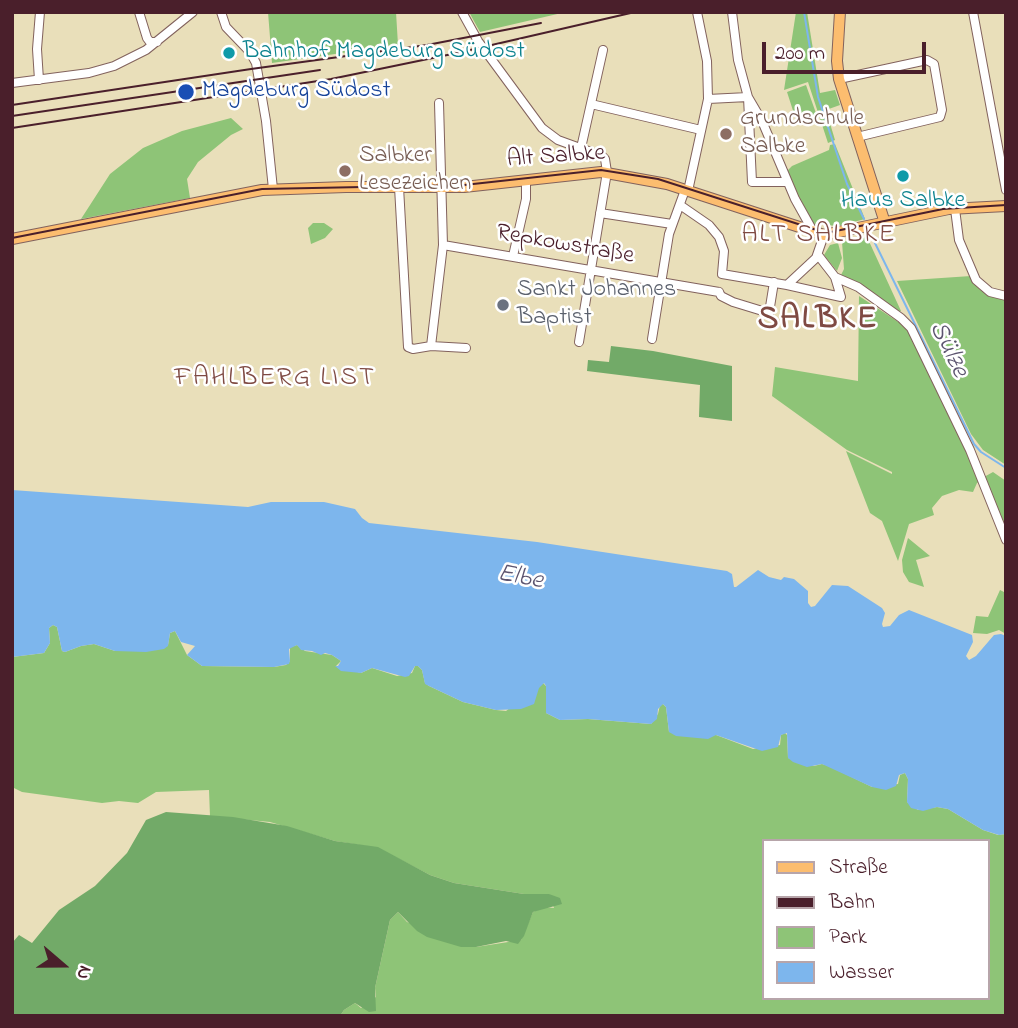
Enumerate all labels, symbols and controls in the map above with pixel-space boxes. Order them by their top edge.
scale bar [766,28,930,72]
place label: Bahnhof Magdeburg Südost [243,39,525,67]
text: 200 m [775,39,825,69]
marker: Bahnhof Magdeburg Südost [221,45,237,61]
place label: Magdeburg Südost [202,78,390,106]
marker: Magdeburg Südost [176,82,196,102]
place label: Grundschule Salbke [740,106,864,162]
marker: Grundschule Salbke [718,126,734,142]
street label: Alt Salbke [506,140,606,176]
place label: Salbker Lesezeichen [359,143,471,199]
marker: Salbker Lesezeichen [337,163,353,179]
marker: Haus Salbke [895,168,911,184]
place label: Haus Salbke [841,188,965,216]
street label: Repkowstraße [494,220,636,272]
district label: ALT SALBKE [743,221,895,253]
place label: Sankt Johannes Baptist [517,277,676,333]
marker: Sankt Johannes Baptist [495,297,511,313]
district label: SALBKE [758,303,878,341]
water label: Sülze [920,317,974,383]
district label: FAHLBERG LIST [176,364,374,396]
water label: Elbe [495,559,545,599]
legend [762,839,990,1000]
text: Straße [829,853,888,883]
text: Bahn [829,888,875,918]
text: Park [829,923,867,953]
north arrow [28,930,98,1000]
text: Wasser [829,958,894,988]
text: N [68,962,98,983]

